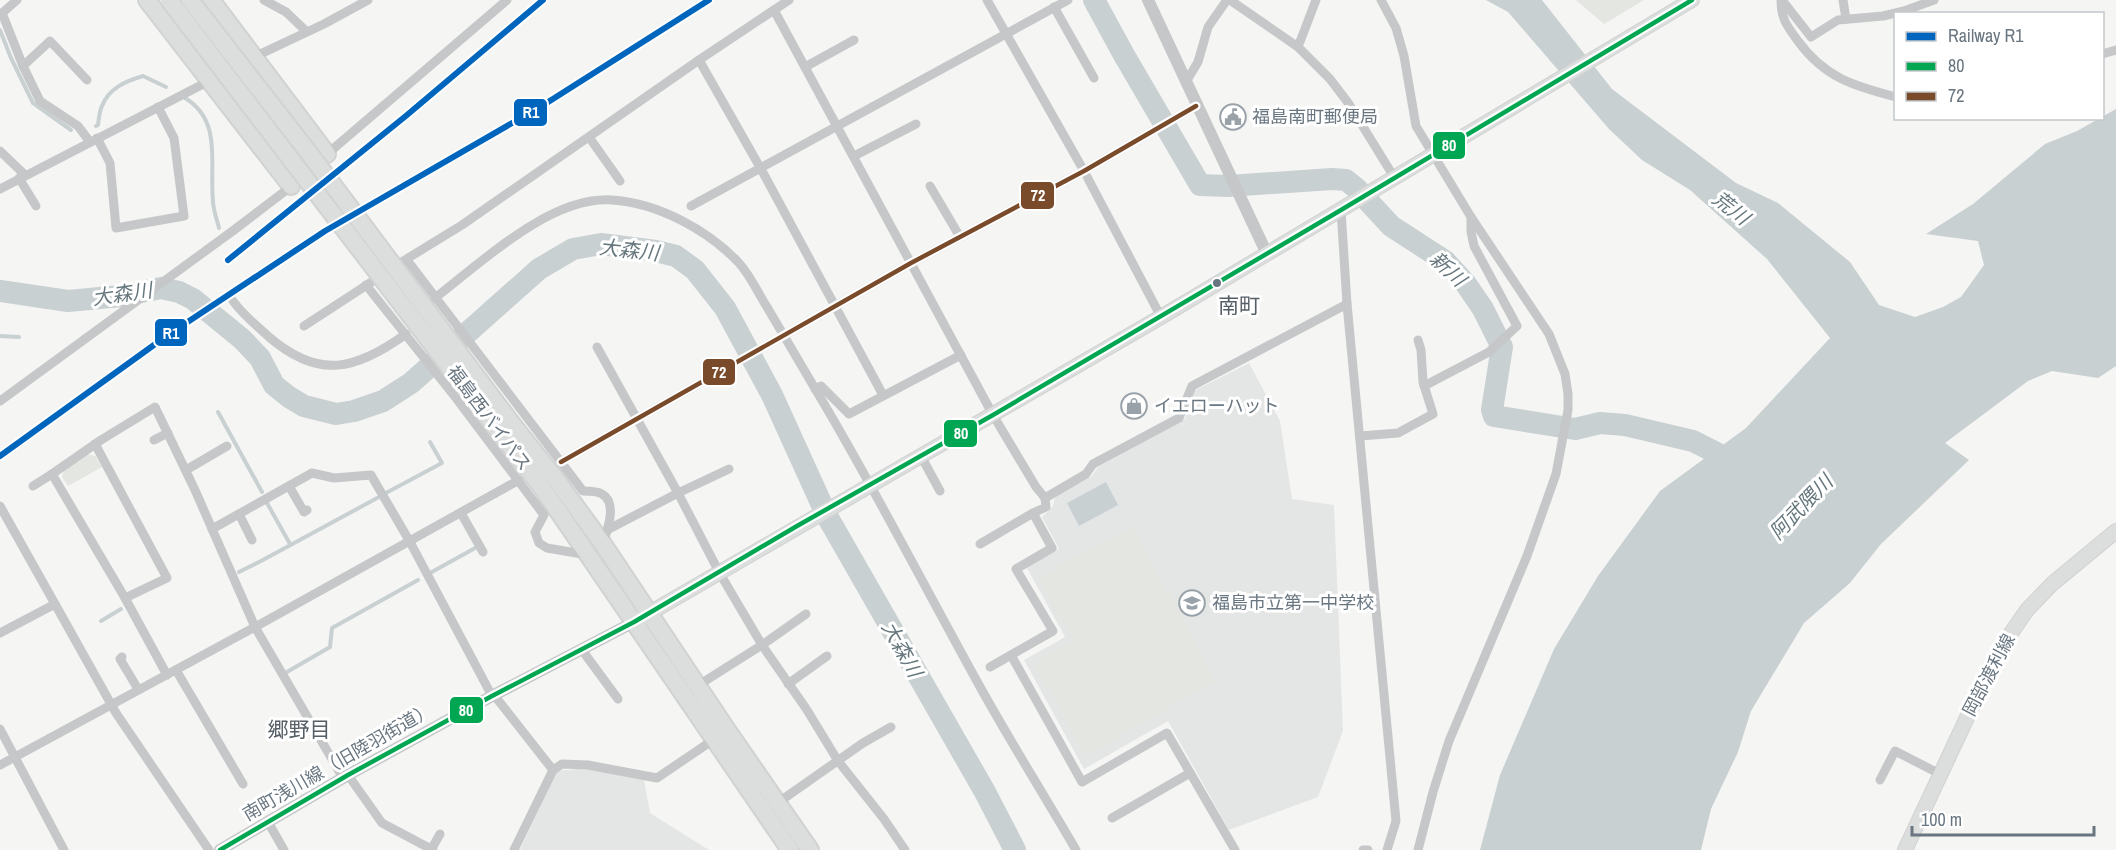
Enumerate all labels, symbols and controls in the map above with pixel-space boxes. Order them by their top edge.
legend [1894,12,2104,120]
text: Railway R1 [1948,23,2024,48]
text: 80 [1948,53,1964,78]
text: 72 [1948,83,1964,108]
line badge: R1 [513,98,548,127]
text: R1 [523,101,540,123]
public building icon: 福島南町郵便局 [1218,102,1248,132]
place label: 福島南町郵便局 [1252,104,1378,129]
line badge: 80 [1432,131,1466,160]
text: 80 [1442,134,1456,156]
line badge: 72 [1020,181,1055,210]
text: 72 [1031,184,1045,206]
water label: 荒川 [1707,185,1757,232]
water label: 大森川 [598,233,662,266]
water label: 新川 [1425,245,1474,294]
water label: 大森川 [90,276,155,311]
unlabelled marker [1211,277,1223,289]
district label: 南町 [1218,291,1260,320]
line badge: R1 [154,318,188,347]
text: R1 [163,322,180,344]
line badge: 72 [702,358,736,386]
street label: 福島西バイパス [442,360,537,475]
text: 72 [712,361,726,383]
shop icon: イエローハット [1119,391,1149,421]
place label: イエローハット [1154,393,1279,418]
line badge: 80 [943,419,978,448]
text: 80 [954,422,968,444]
water label: 阿武隈川 [1763,467,1840,545]
school or university icon: 福島市立第一中学校 [1177,588,1207,618]
place label: 福島市立第一中学校 [1212,590,1374,615]
water label: 大森川 [876,616,930,683]
street label: 岡部渡利線 [1956,629,2021,720]
line badge: 80 [449,696,484,724]
street label: 南町浅川線（旧陸羽街道） [238,697,438,826]
text: 80 [459,699,473,721]
district label: 郷野目 [268,715,331,744]
scale bar [1912,799,2094,837]
text: 100 m [1921,807,1962,832]

